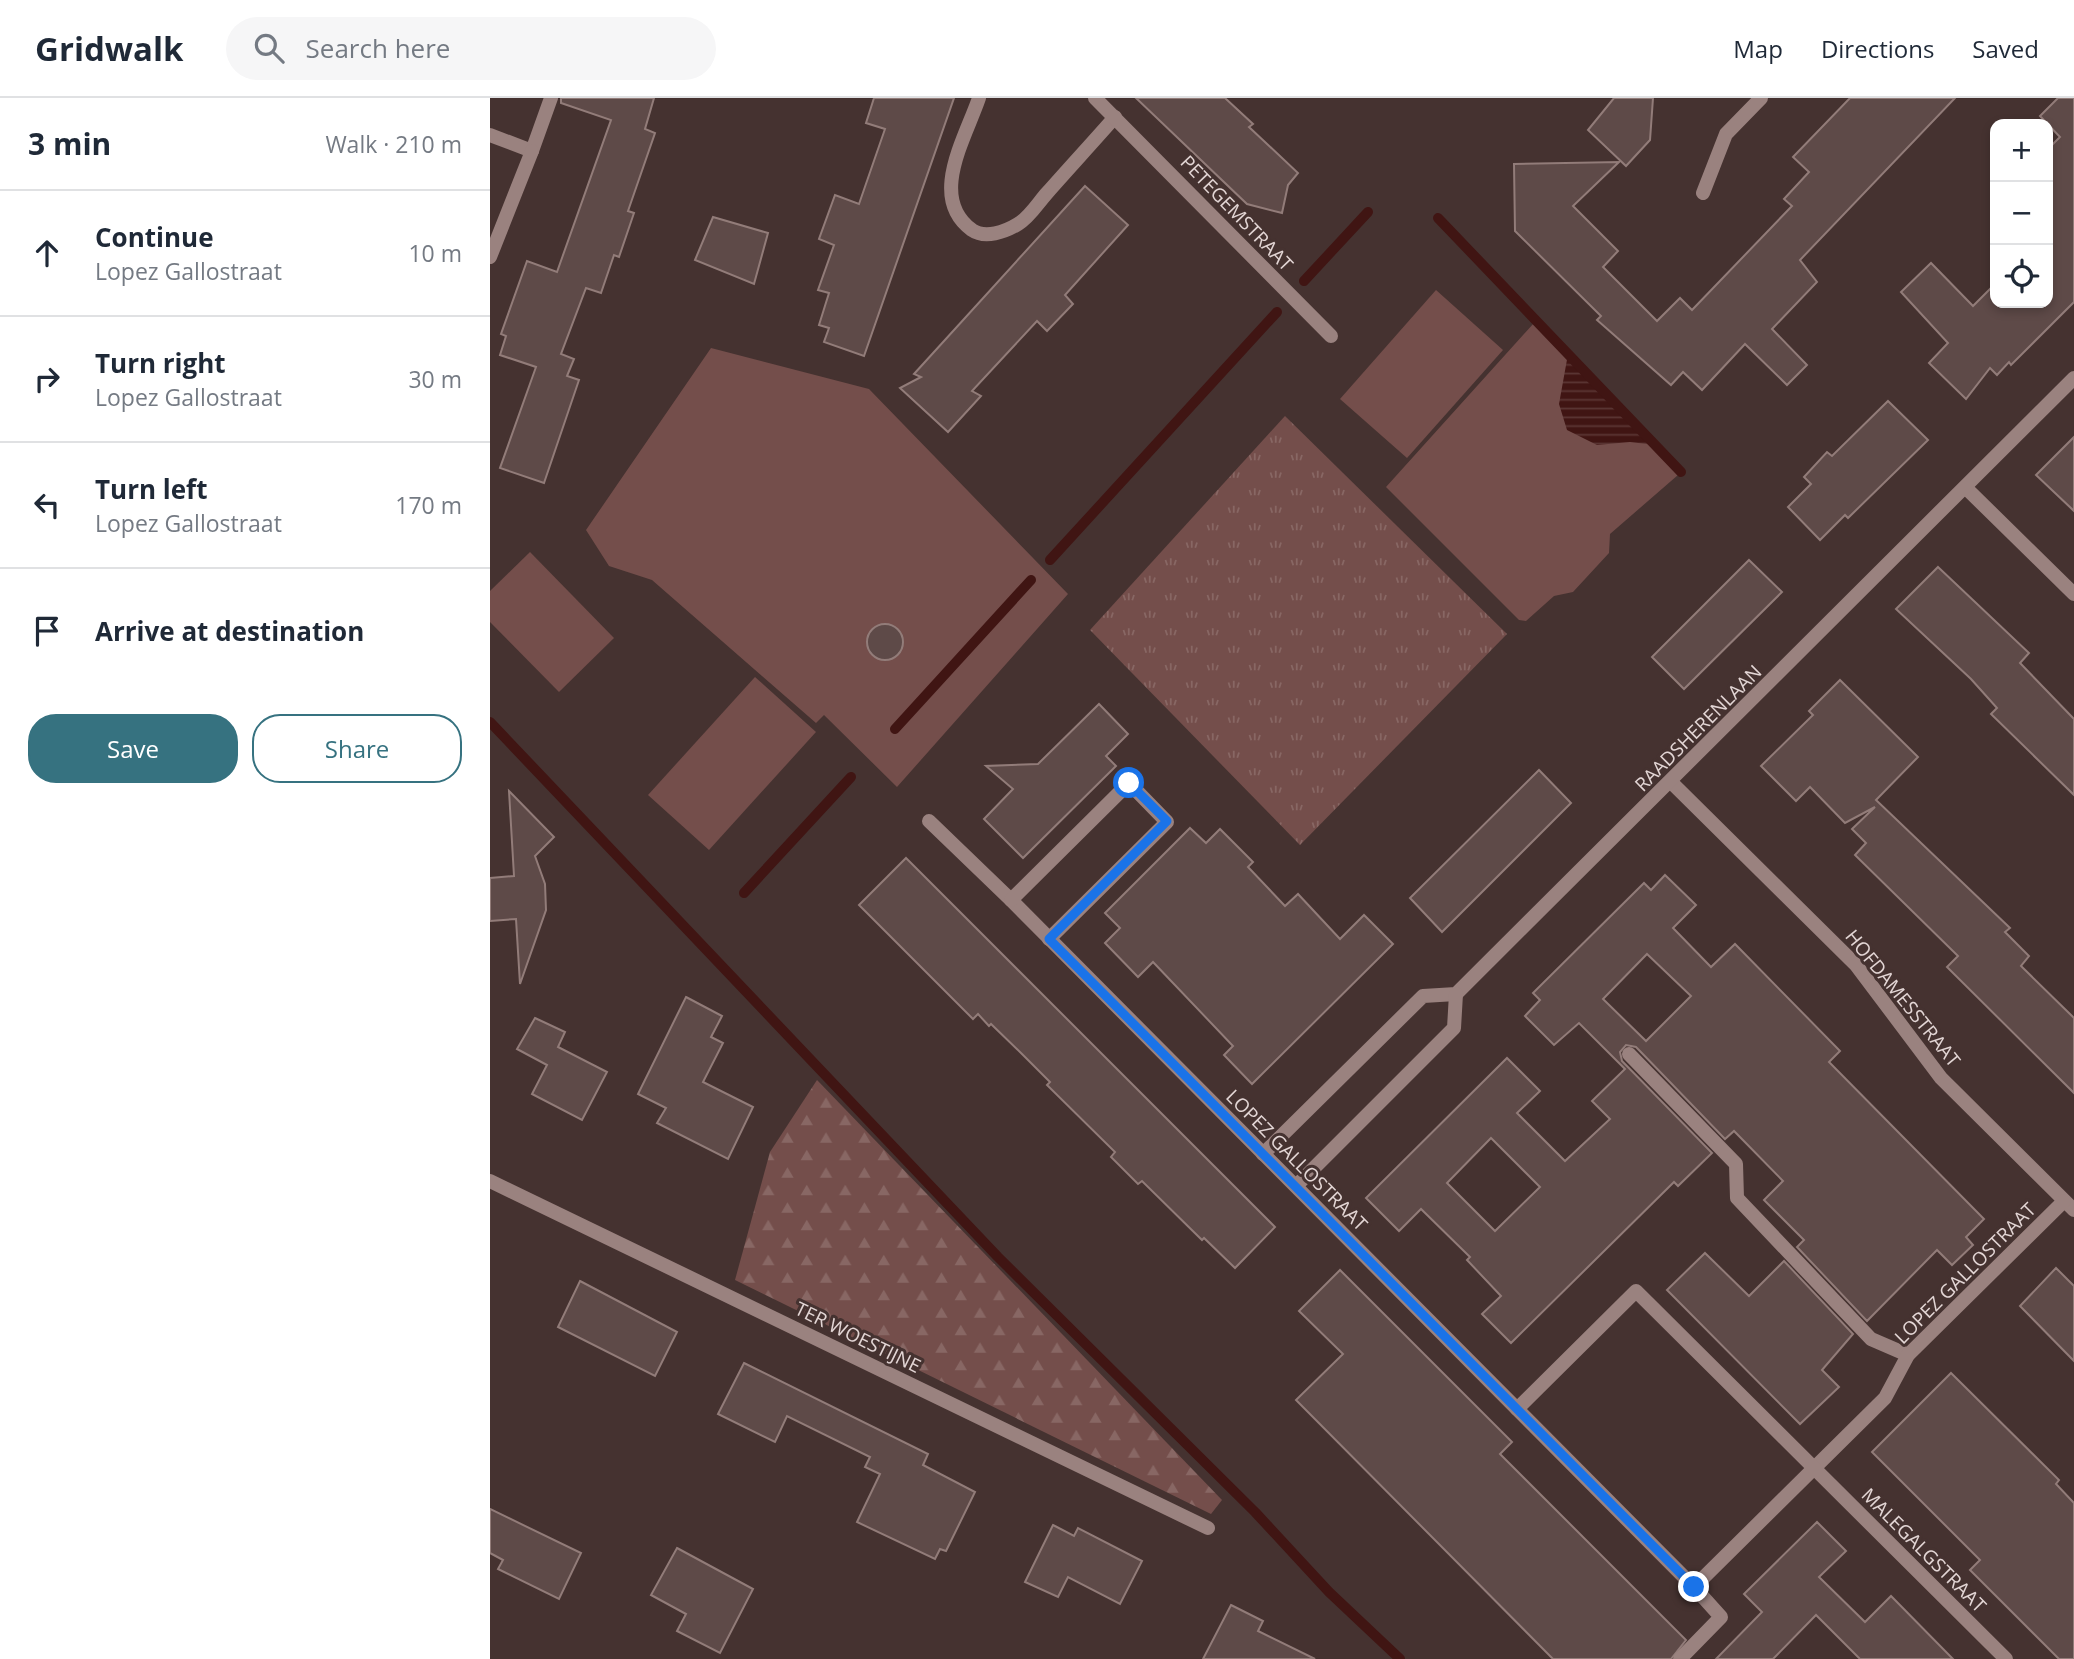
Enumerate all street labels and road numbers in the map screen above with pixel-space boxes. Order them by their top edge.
street label: PETEGEMSTRAAT [1175,149,1299,277]
street label: RAADSHERENLAAN [1629,659,1767,797]
street label: HOFDAMESSTRAAT [1840,924,1967,1072]
street label: LOPEZ GALLOSTRAAT [1221,1084,1374,1237]
street label: LOPEZ GALLOSTRAAT [1889,1196,2042,1349]
street label: TER WOESTIJNE [791,1295,925,1379]
street label: MALEGALGSTRAAT [1856,1482,1992,1618]

